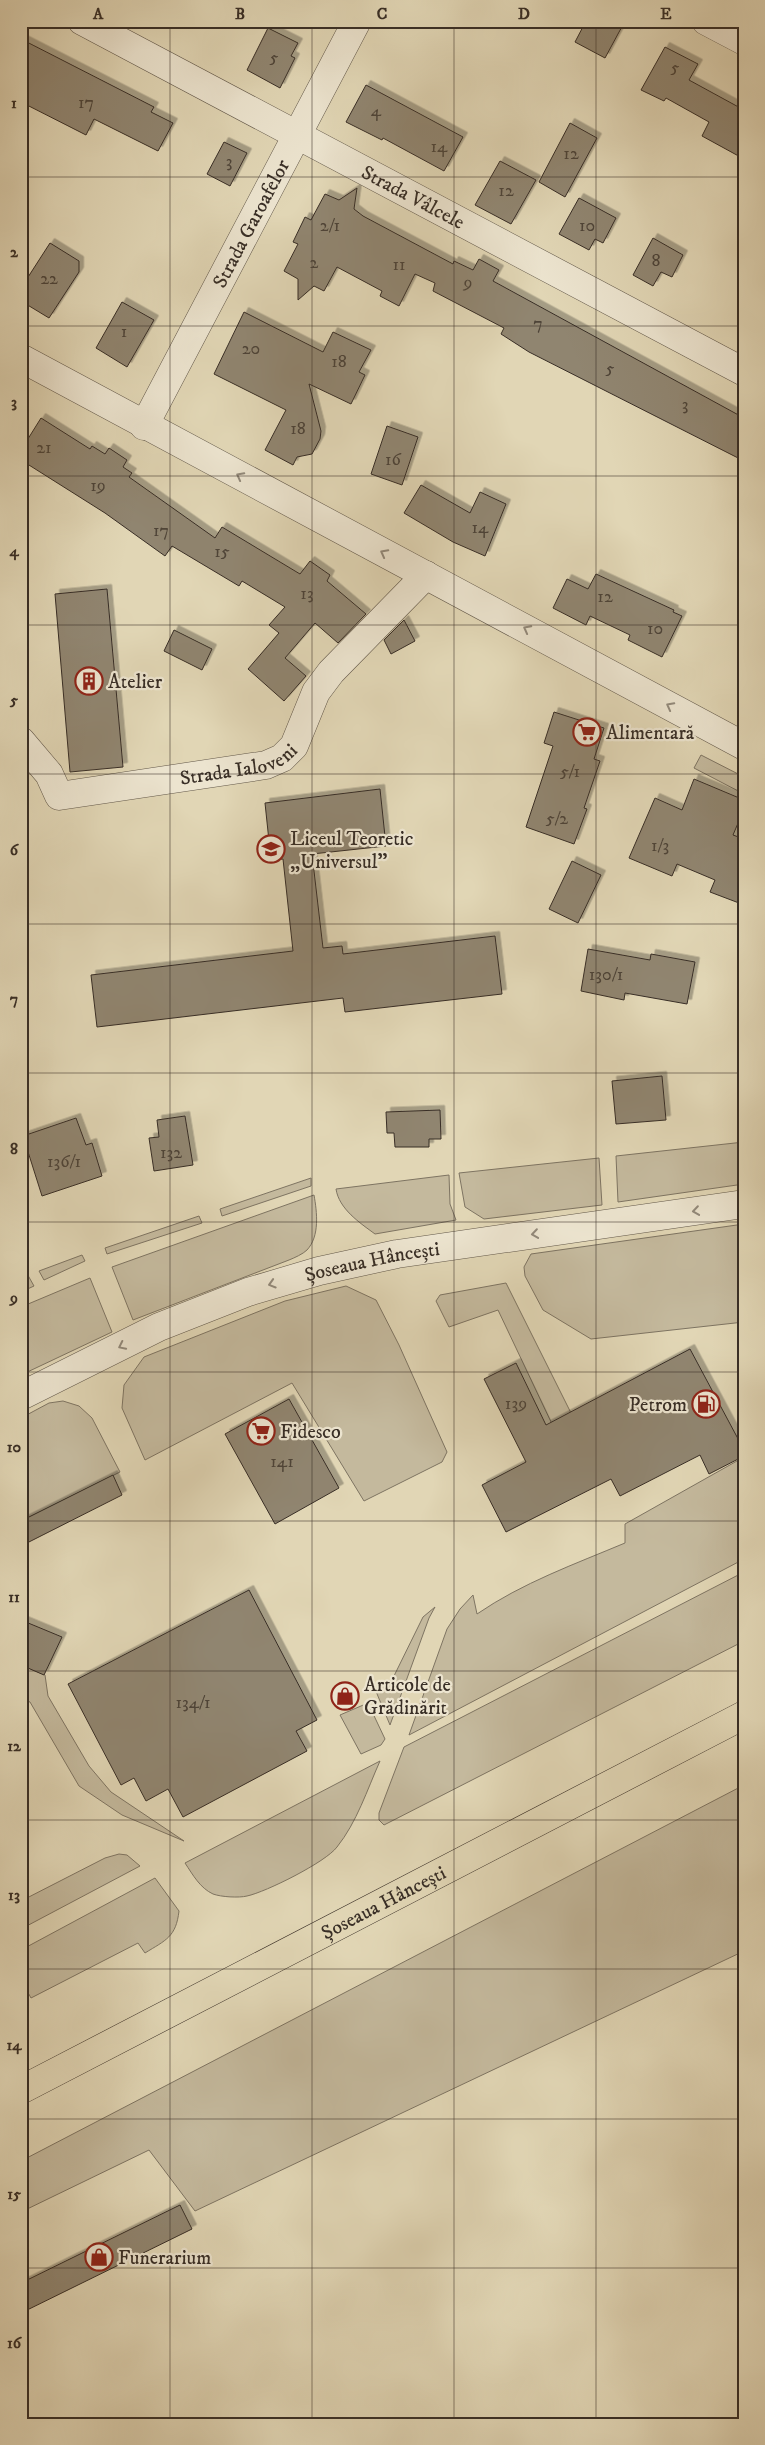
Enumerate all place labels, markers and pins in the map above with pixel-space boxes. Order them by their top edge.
building icon: Atelier [74,666,104,696]
place label: Atelier [108,670,163,695]
supermarket icon: Alimentară [572,717,602,747]
place label: Alimentară [606,721,695,746]
place label: Liceul Teoretic „Universul” [290,827,414,875]
school or university icon: Liceul Teoretic „Universul” [256,834,286,864]
fuel station icon: Petrom [691,1389,721,1419]
place label: Petrom [629,1393,687,1418]
supermarket icon: Fidesco [246,1416,276,1446]
place label: Fidesco [280,1420,341,1445]
place label: Articole de Grădinărit [364,1673,451,1721]
shop icon: Articole de Grădinărit [330,1681,360,1711]
shop icon: Funerarium [84,2242,114,2272]
place label: Funerarium [118,2246,211,2271]

